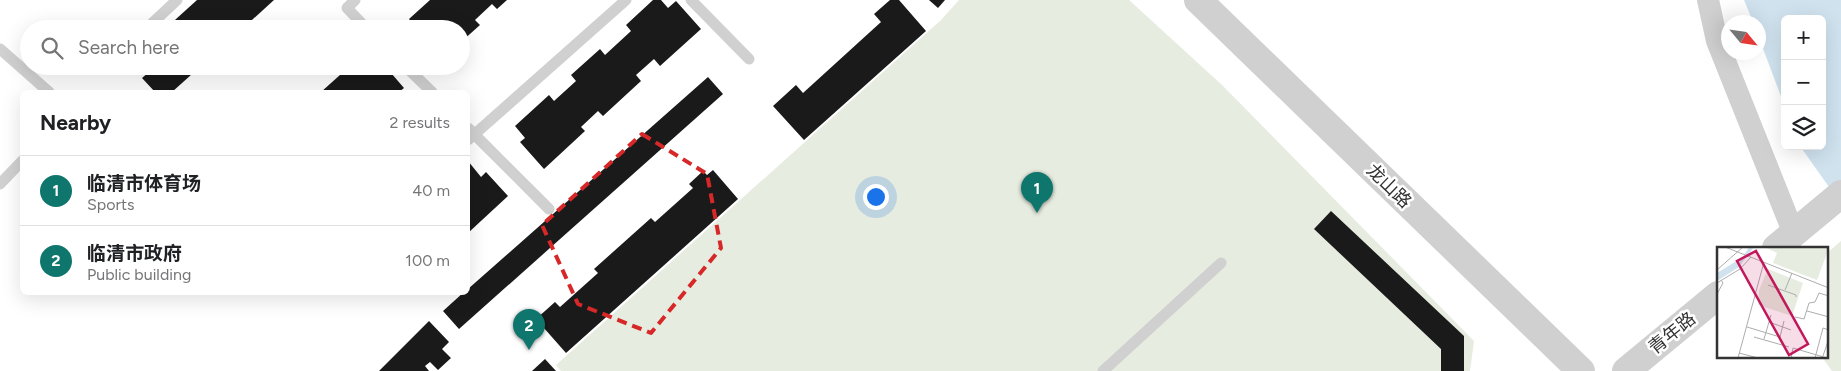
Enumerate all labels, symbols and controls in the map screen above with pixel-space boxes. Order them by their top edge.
north arrow [1721,15,1766,60]
map controls [1781,15,1826,150]
button: + [1781,15,1826,60]
search box [20,20,470,75]
icon: search [38,34,66,62]
text: Search here [78,36,180,59]
button: − [1781,60,1826,105]
button: layers [1781,105,1826,150]
text: Nearby [40,110,111,135]
text: 2 results [390,113,450,132]
street label: 龙山路 [1362,159,1416,213]
text: 临清市体育场 [87,172,201,195]
pin: 1 [1021,172,1053,213]
text: 1 [53,181,59,200]
text: 40 m [412,181,450,200]
your location [863,184,889,210]
text: Sports [87,195,134,214]
text: 临清市政府 [87,242,182,265]
inset map [1717,247,1828,358]
text: 2 [51,251,61,270]
text: 100 m [405,251,450,270]
text: Public building [87,265,191,284]
street label: 青年路 [1644,307,1700,359]
pin: 2 [513,309,545,350]

